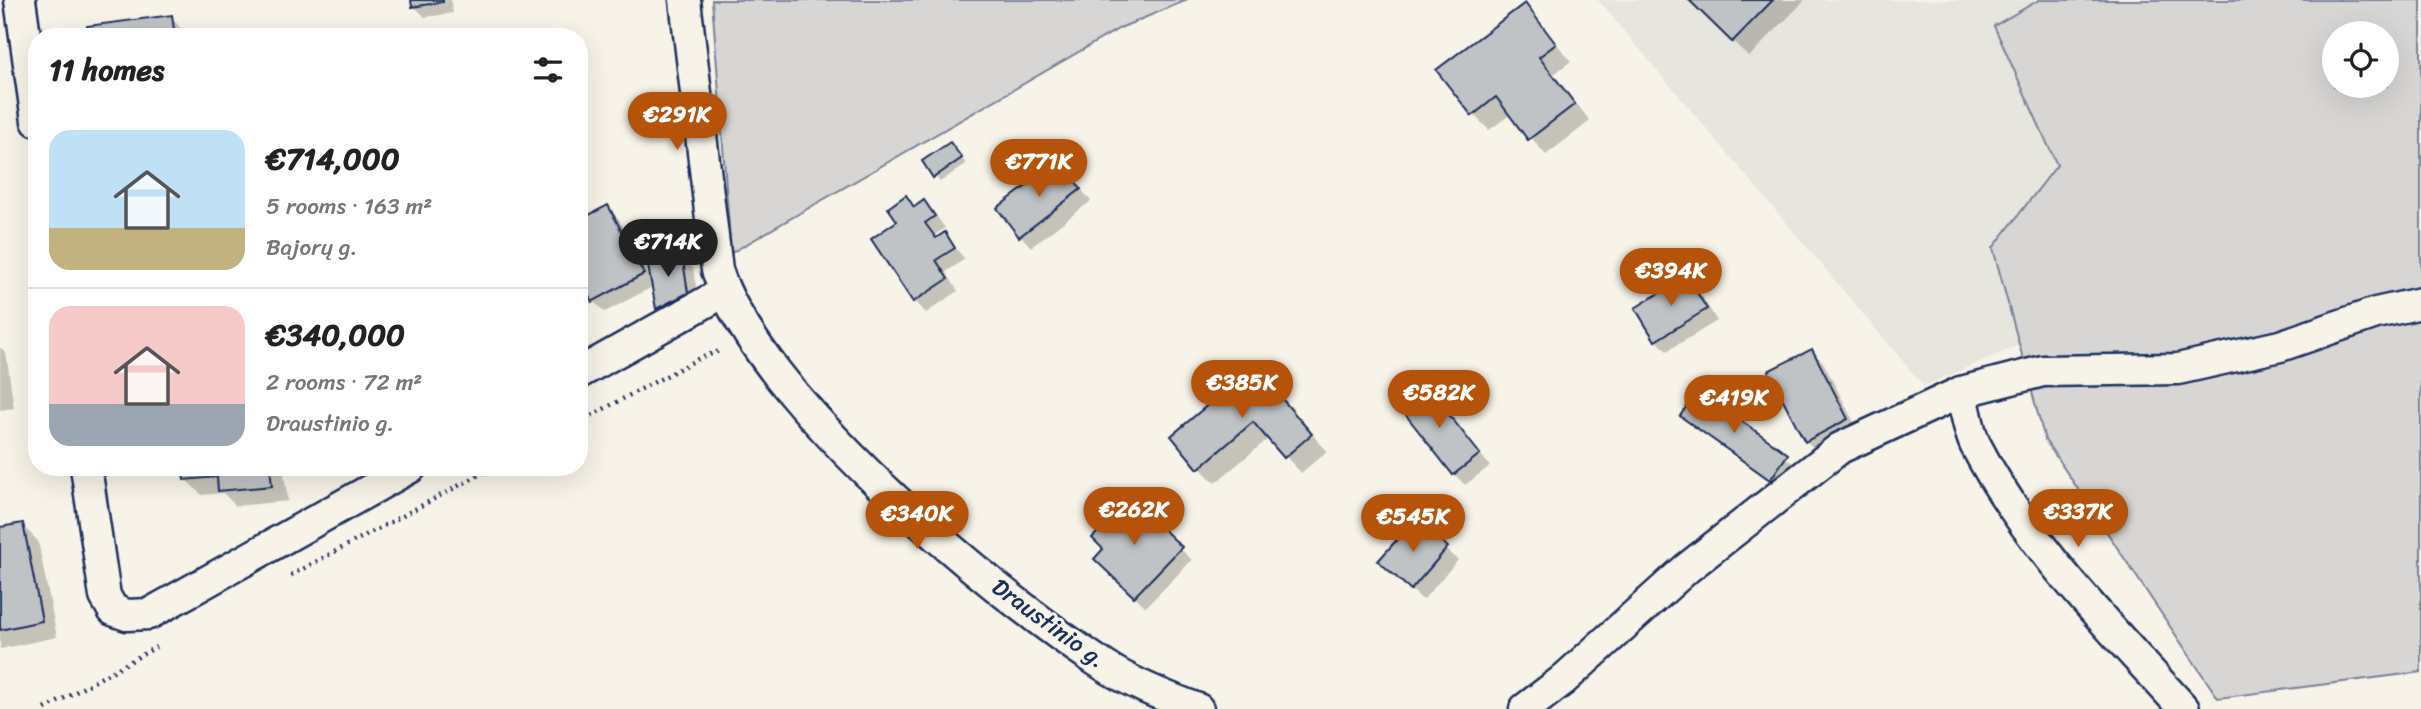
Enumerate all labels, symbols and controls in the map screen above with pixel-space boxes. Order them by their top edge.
map controls [2322,21,2399,98]
button: locate [2322,21,2399,98]
text: 11 homes [49,43,164,97]
icon: filters [529,51,567,89]
pin: €291K [628,92,726,152]
text: €291K [644,94,710,135]
text: €714,000 [266,132,400,186]
pin: €771K [990,140,1088,199]
text: €771K [1006,141,1072,182]
icon: home [105,158,189,242]
text: 5 rooms · 163 m² [266,186,432,227]
pin: €714K [619,219,717,279]
text: €714K [635,221,701,262]
text: Bajorų g. [266,227,358,268]
pin: €394K [1622,248,1720,308]
text: €394K [1636,250,1706,291]
text: €340,000 [266,308,405,362]
icon: home [105,334,189,418]
pin: €385K [1193,360,1291,420]
text: 2 rooms · 72 m² [266,362,422,403]
text: €385K [1207,362,1277,403]
pin: €582K [1390,370,1488,430]
text: €582K [1404,372,1474,413]
pin: €419K [1685,376,1783,435]
text: €419K [1700,377,1768,418]
text: Draustinio g. [266,403,394,444]
pin: €262K [1085,488,1183,547]
text: €262K [1100,489,1168,530]
pin: €337K [2029,490,2127,549]
pin: €340K [868,491,966,551]
text: €337K [2044,491,2112,532]
text: €340K [882,493,952,534]
pin: €545K [1364,494,1462,554]
text: €545K [1377,496,1449,537]
street label: Draustinio g. [983,567,1115,679]

